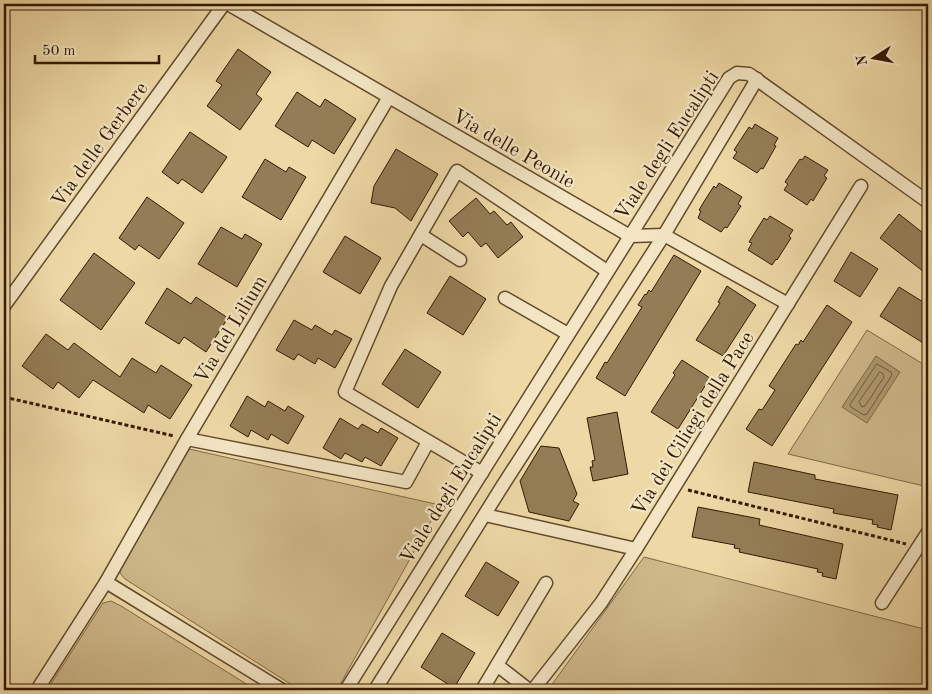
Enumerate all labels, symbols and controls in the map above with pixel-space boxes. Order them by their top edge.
scale bar [35,32,159,64]
north arrow [850,32,900,82]
text: 50 m [42,44,76,59]
text: N [854,53,870,67]
street label: Viale degli Eucalipti [612,68,723,224]
street label: Via delle Gerbere [49,79,153,211]
street label: Via delle Peonie [448,107,578,193]
street label: Via del Lilium [192,272,272,388]
street label: Via dei Ciliegi della Pace [629,328,759,520]
street label: Viale degli Eucalipti [397,410,506,568]

